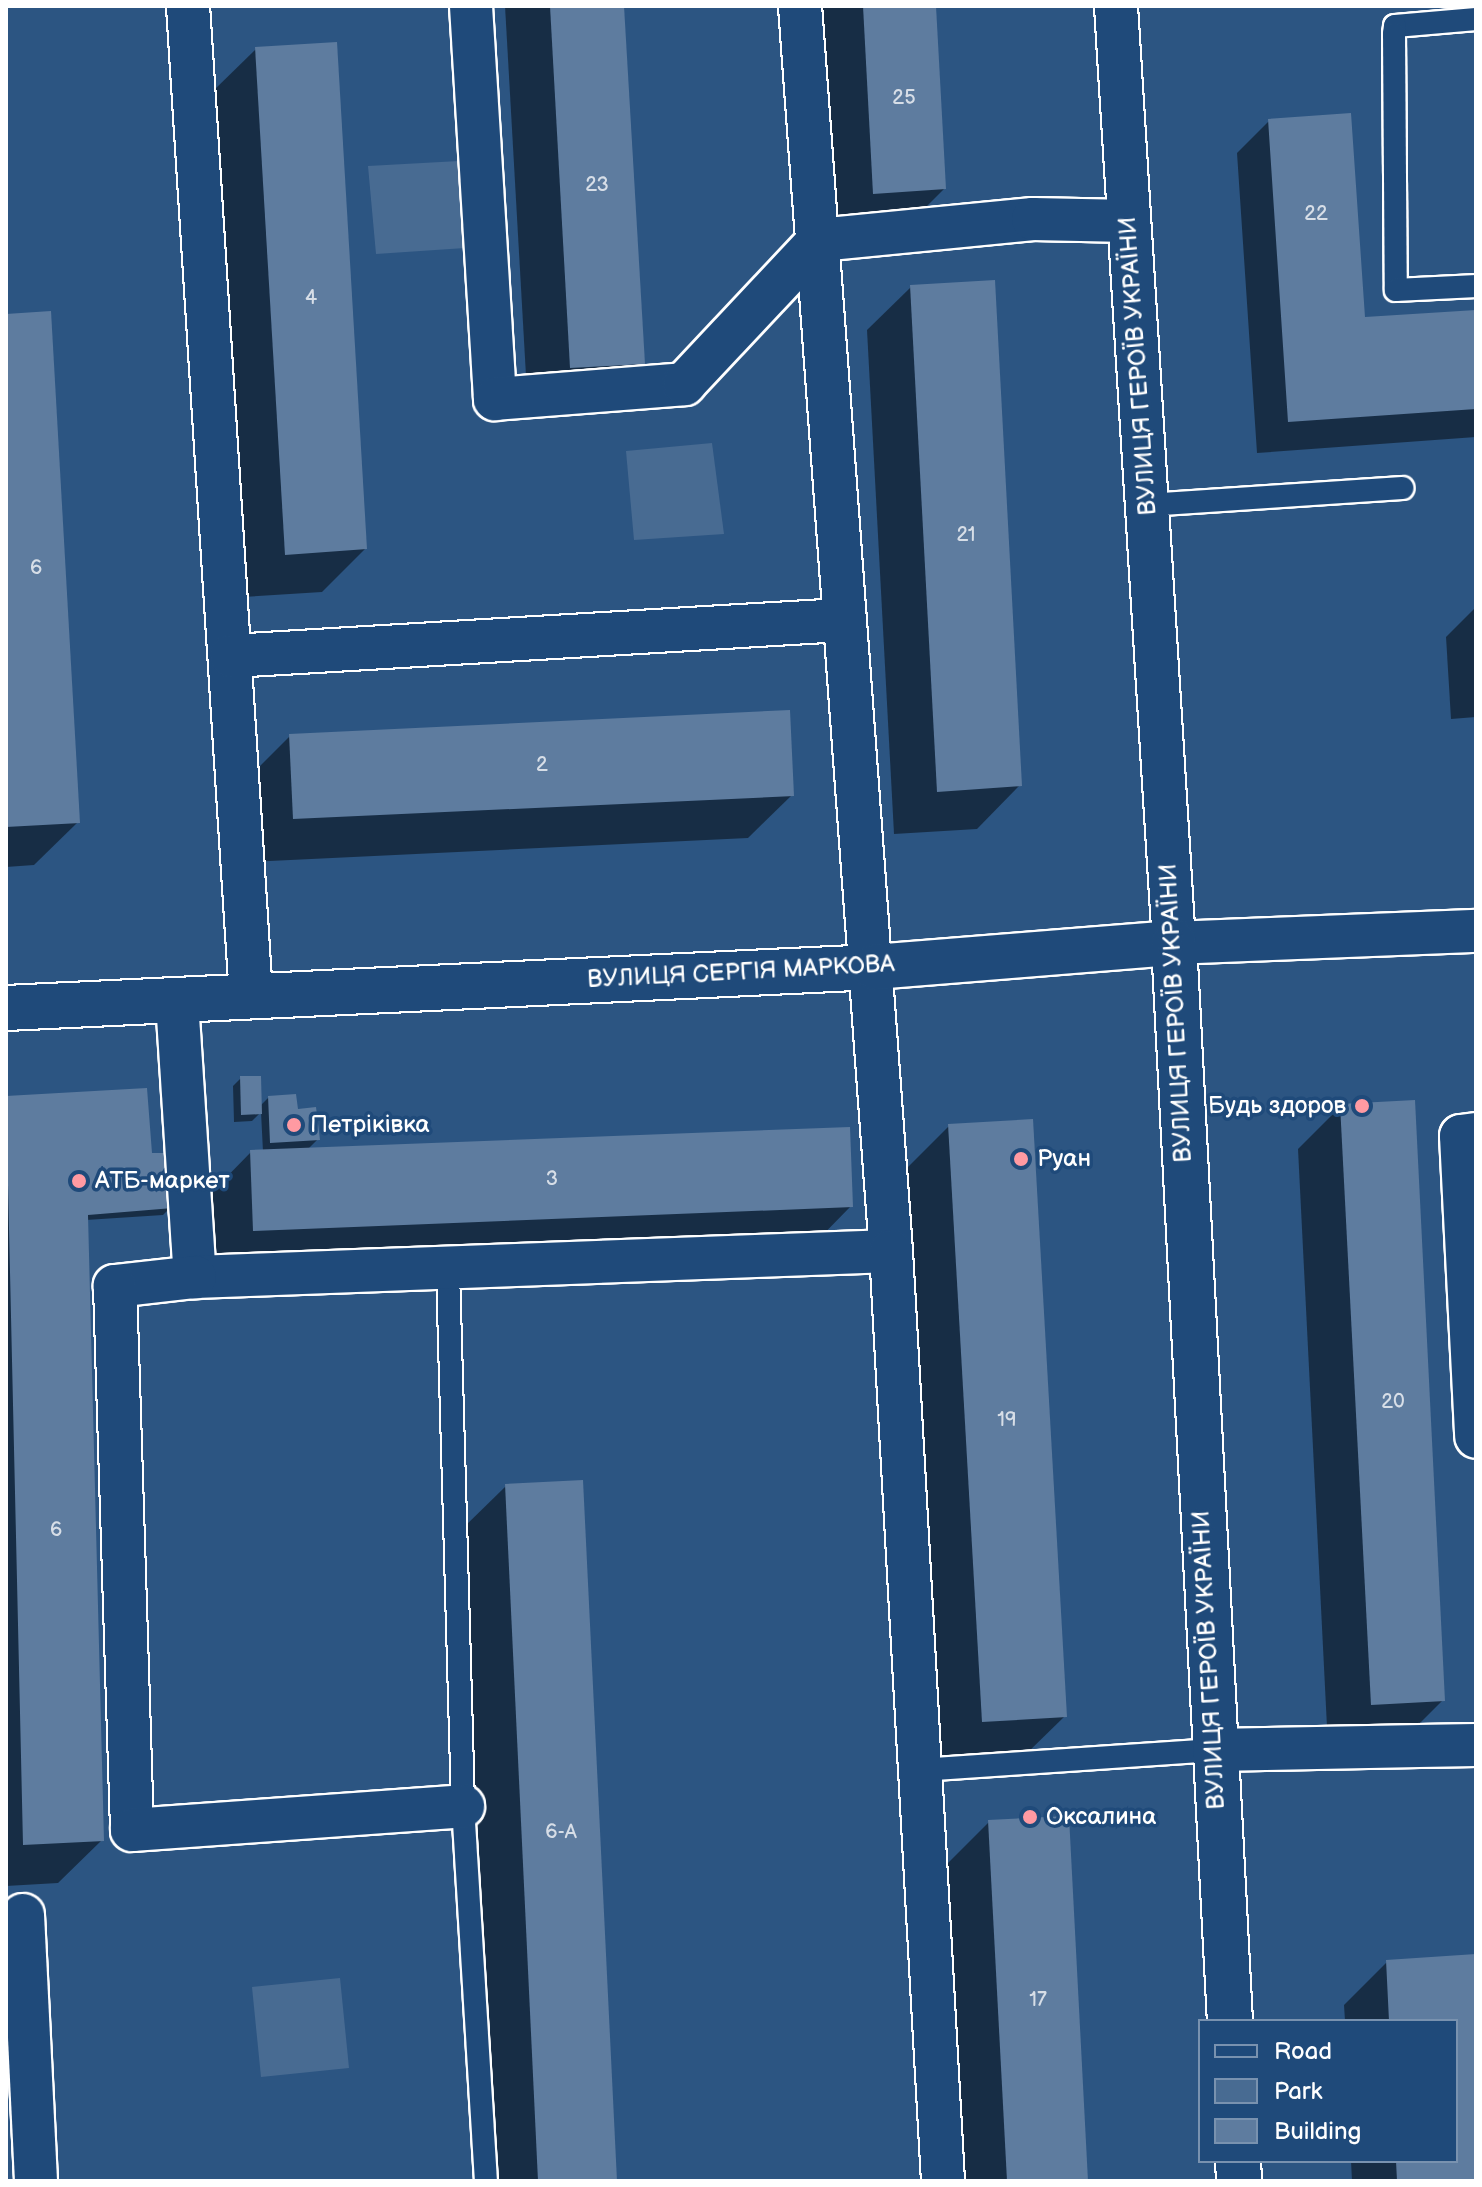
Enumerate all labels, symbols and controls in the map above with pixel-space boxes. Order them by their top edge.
house number: 25 [892,86,916,110]
house number: 23 [585,173,609,197]
house number: 22 [1304,202,1328,226]
street label: ВУЛИЦЯ ГЕРОЇВ УКРАЇНИ [1113,216,1163,516]
house number: 4 [305,286,317,310]
house number: 21 [956,523,976,547]
house number: 6 [30,556,42,580]
house number: 2 [536,753,548,777]
street label: ВУЛИЦЯ ГЕРОЇВ УКРАЇНИ [1154,863,1198,1163]
street label: ВУЛИЦЯ СЕРГІЯ МАРКОВА [587,950,895,994]
place label: Будь здоров [1208,1092,1346,1120]
marker: Будь здоров [1353,1097,1371,1115]
place label: Петріківка [310,1111,430,1139]
marker: Петріківка [285,1116,303,1134]
place label: Руан [1037,1145,1091,1173]
marker: Руан [1012,1150,1030,1168]
place label: АТБ-маркет [95,1167,230,1195]
house number: 3 [546,1167,558,1191]
marker: АТБ-маркет [70,1172,88,1190]
house number: 20 [1381,1390,1405,1414]
house number: 19 [997,1408,1017,1432]
street label: ВУЛИЦЯ ГЕРОЇВ УКРАЇНИ [1187,1510,1231,1810]
house number: 6 [50,1518,62,1542]
place label: Оксалина [1046,1803,1156,1831]
marker: Оксалина [1021,1808,1039,1826]
house number: 6-А [545,1820,577,1844]
house number: 17 [1029,1988,1047,2012]
legend [1198,2019,1458,2163]
text: Road [1274,2037,1332,2066]
text: Park [1274,2077,1322,2106]
text: Building [1274,2117,1361,2146]

